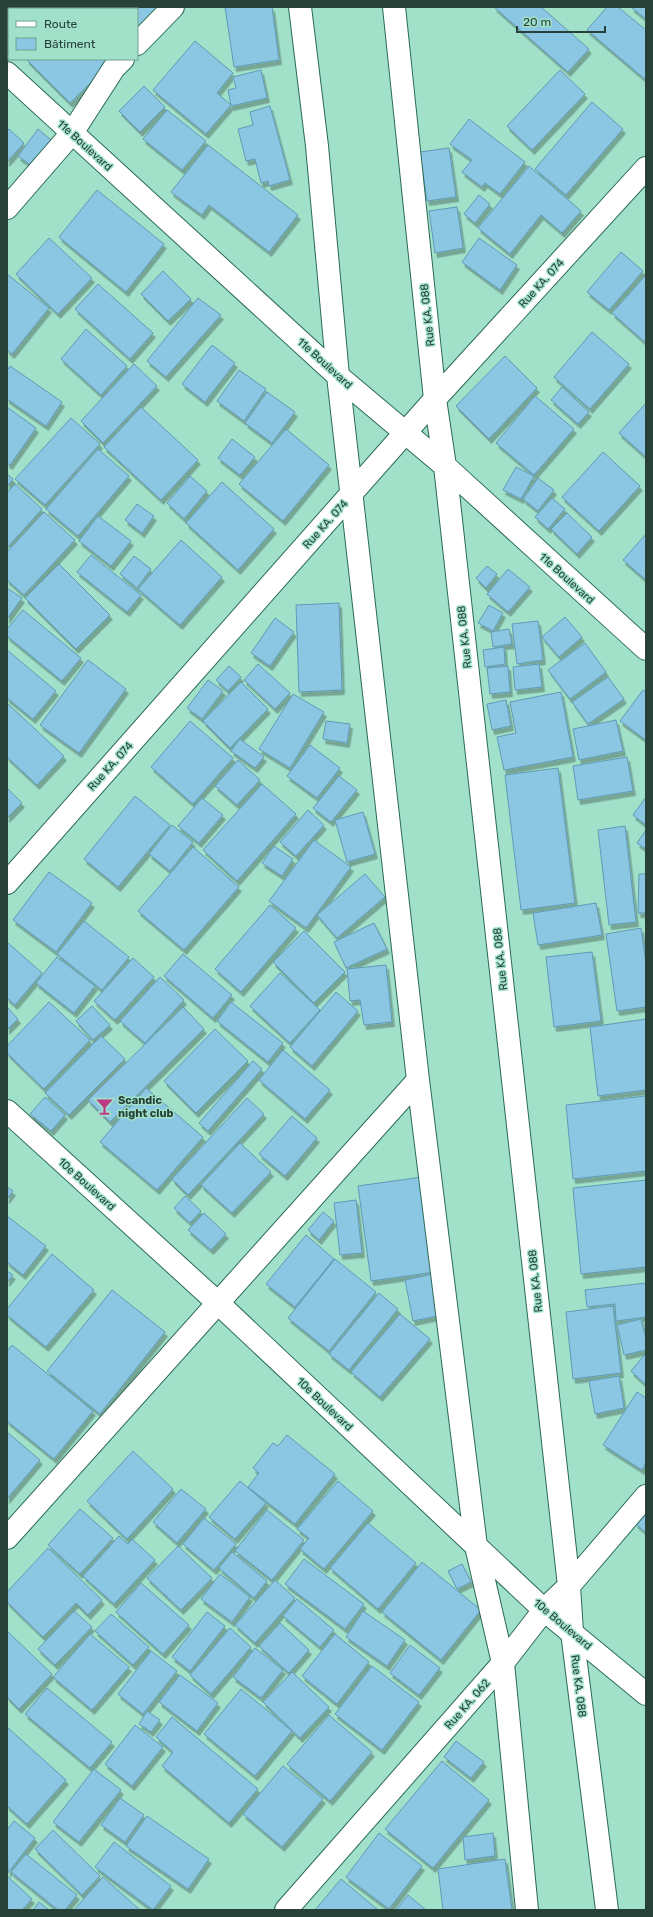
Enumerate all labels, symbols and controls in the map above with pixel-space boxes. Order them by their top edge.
legend [8,8,138,60]
scale bar [517,8,605,34]
text: 20 m [523,15,551,29]
text: Route [44,17,78,31]
text: Bâtiment [44,37,96,51]
street label: 11e Boulevard [54,117,115,174]
street label: Rue KA. 074 [516,256,567,310]
street label: Rue KA. 088 [418,283,437,347]
street label: 11e Boulevard [294,335,355,392]
street label: Rue KA. 074 [300,497,351,551]
street label: 11e Boulevard [536,550,597,607]
street label: Rue KA. 088 [455,605,474,669]
street label: Rue KA. 074 [85,739,136,793]
street label: Rue KA. 088 [491,927,510,991]
place label: Scandic night club [118,1094,173,1120]
bar icon: Scandic night club [95,1096,115,1116]
street label: 10e Boulevard [56,1155,118,1213]
street label: Rue KA. 088 [526,1249,545,1313]
street label: 10e Boulevard [294,1375,355,1434]
street label: 10e Boulevard [531,1596,594,1653]
street label: Rue KA. 088 [568,1654,589,1718]
street label: Rue KA. 062 [442,1677,493,1732]

